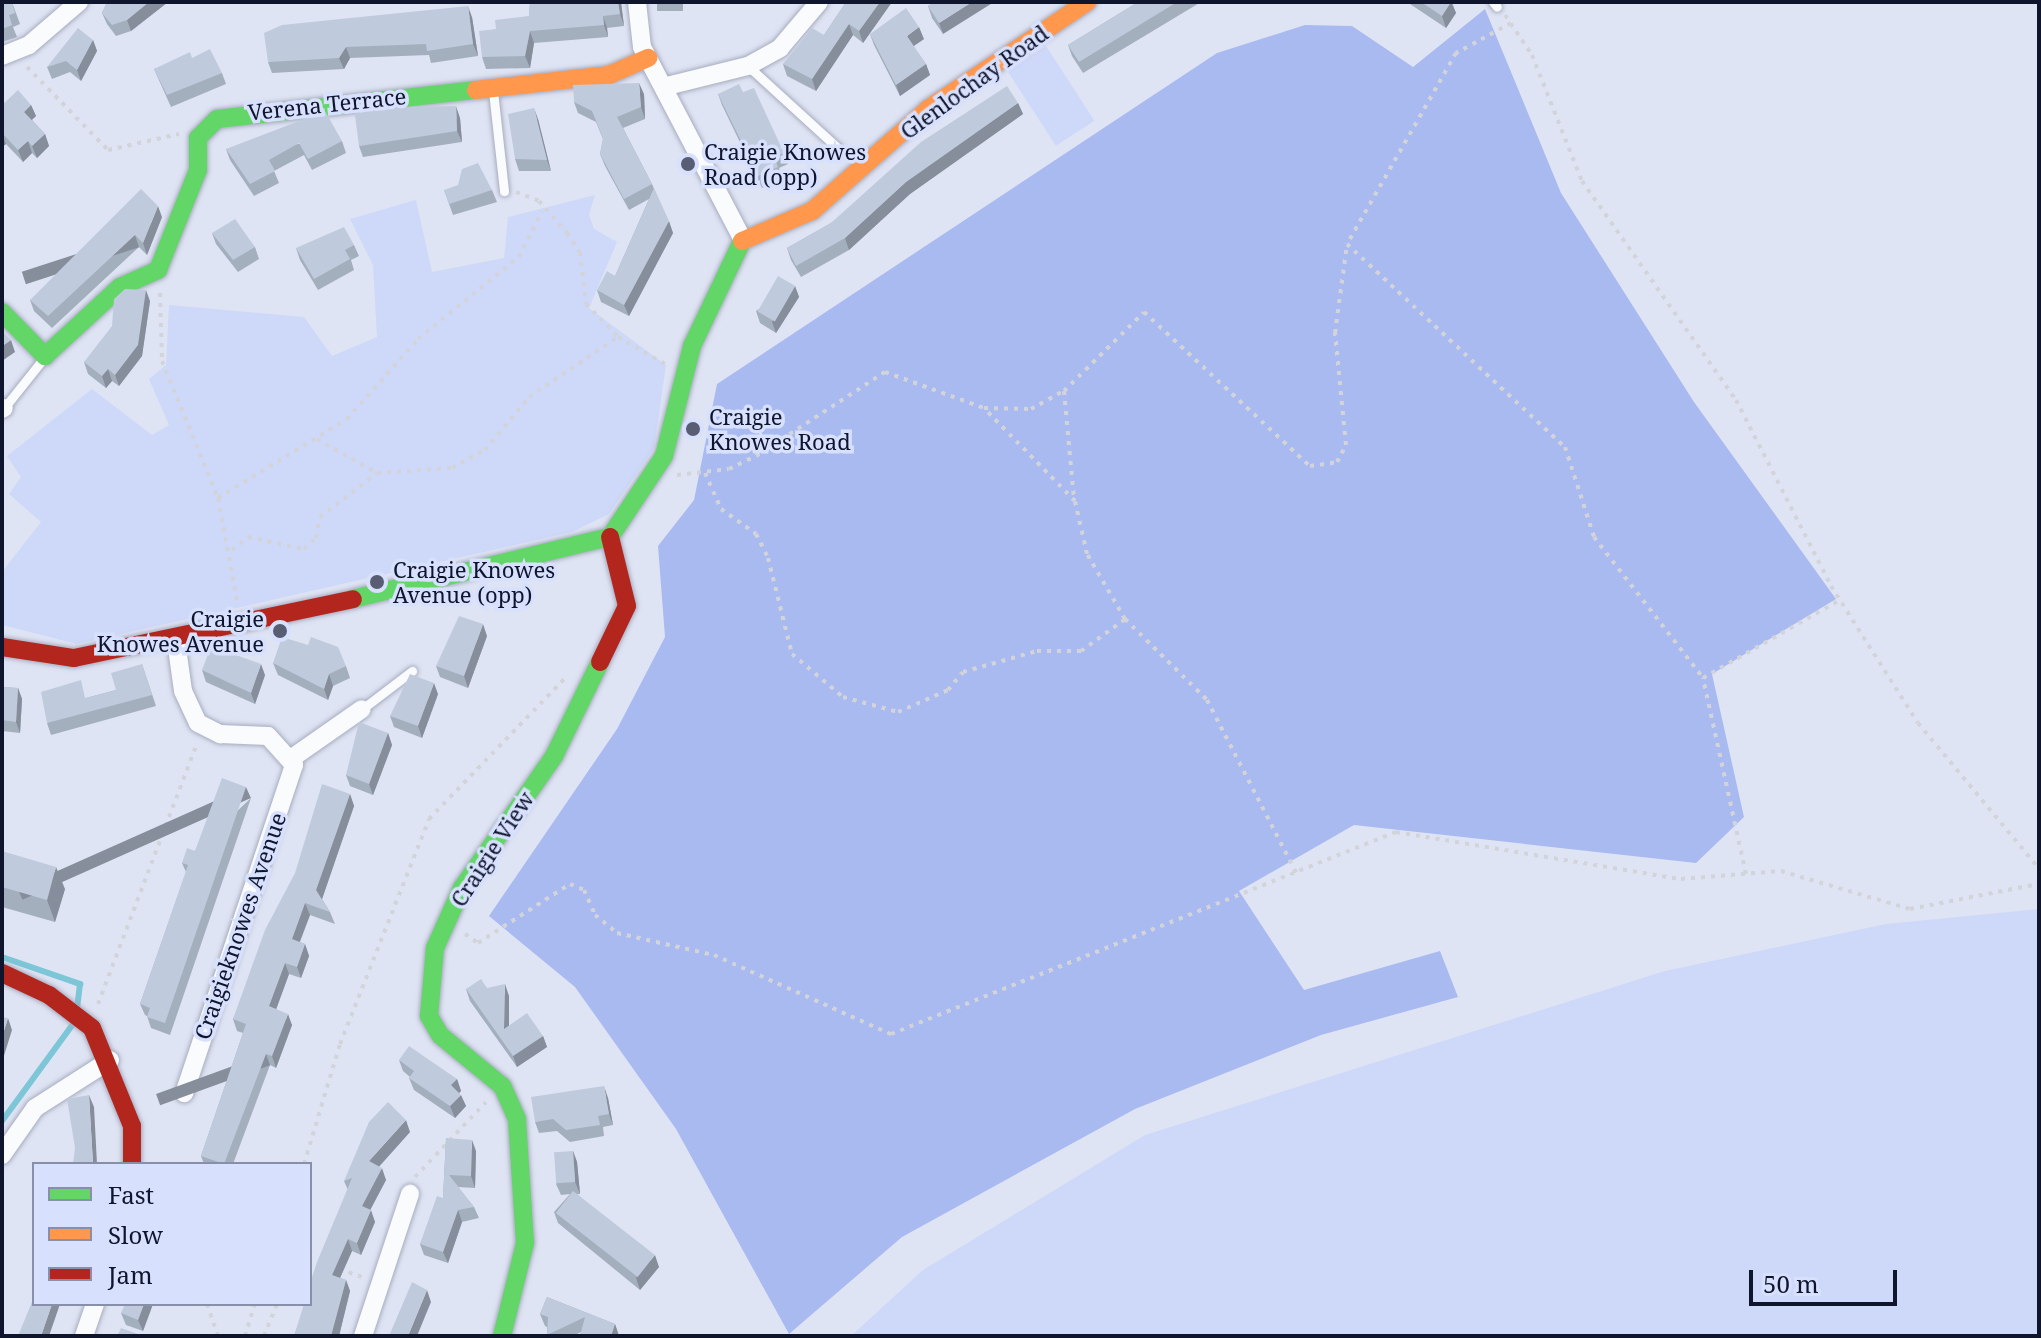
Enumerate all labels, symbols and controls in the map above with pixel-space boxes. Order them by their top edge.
street label: Glenlochay Road [895,20,1053,144]
street label: Verena Terrace [246,83,408,125]
place label: Craigie Knowes Road (opp) [704,138,866,190]
marker: Craigie Knowes Road (opp) [679,155,697,173]
place label: Craigie Knowes Road [709,403,851,454]
marker: Craigie Knowes Road [684,420,702,438]
place label: Craigie Knowes Avenue (opp) [393,556,555,608]
marker: Craigie Knowes Avenue (opp) [368,573,386,591]
place label: Craigie Knowes Avenue [97,605,264,656]
marker: Craigie Knowes Avenue [271,622,289,640]
street label: Craigie View [445,787,539,911]
street label: Craigieknowes Avenue [189,809,291,1043]
legend [32,1162,312,1306]
text: Fast [108,1178,154,1211]
text: Slow [108,1218,163,1251]
scale bar [1753,1254,1901,1304]
text: Jam [108,1258,153,1291]
text: 50 m [1763,1267,1819,1300]

